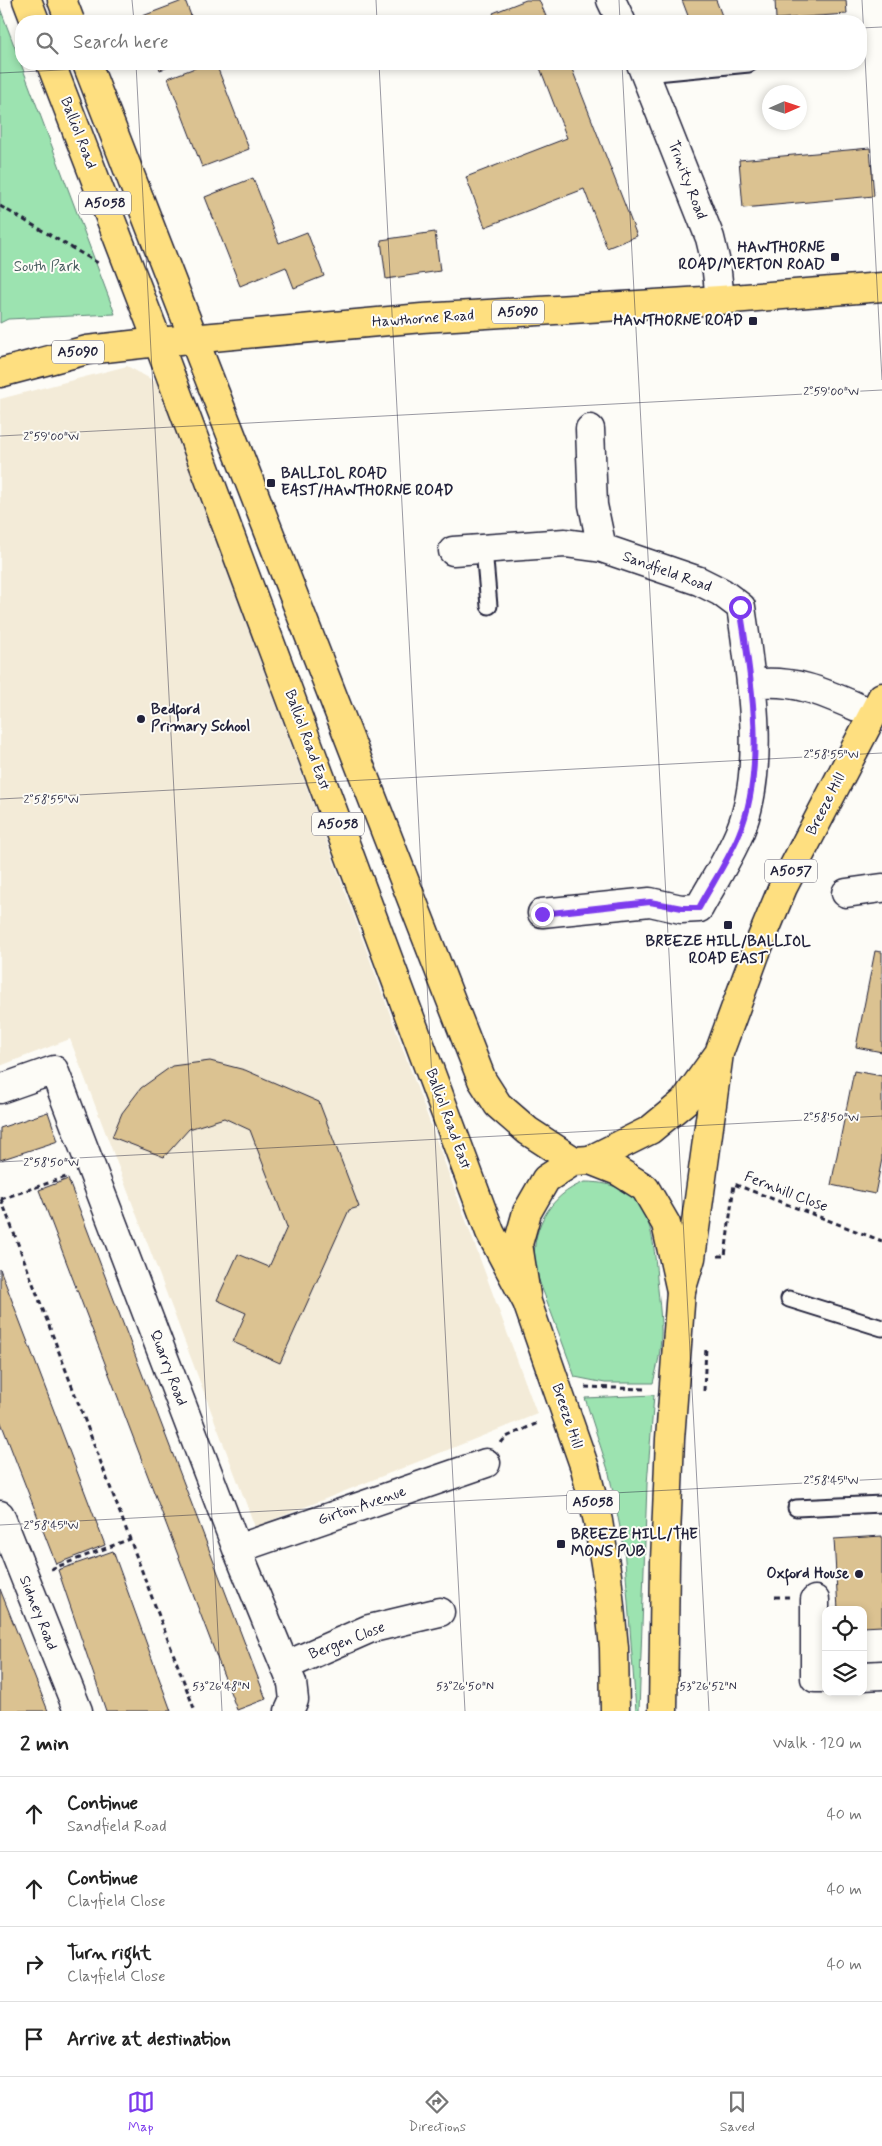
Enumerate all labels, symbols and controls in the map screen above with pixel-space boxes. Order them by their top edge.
search box [15,15,867,70]
icon: search [33,29,61,57]
text: Search here [73,30,169,55]
north arrow [762,85,807,130]
street label: Balliol Road [55,94,101,172]
street label: Trinity Road [663,138,711,222]
road number: A5058 [79,192,131,214]
place label: HAWTHORNE ROAD/MERTON ROAD [679,238,825,275]
marker: HAWTHORNE ROAD/MERTON ROAD [829,251,841,263]
park label: South Park [14,257,80,277]
road number: A5090 [492,300,544,324]
street label: Hawthorne Road [371,305,475,333]
place label: HAWTHORNE ROAD [613,311,743,331]
marker: HAWTHORNE ROAD [747,315,759,327]
road number: A5090 [52,341,104,364]
text: 2°59'00"W [803,384,859,400]
text: 2°59'00"W [23,429,79,445]
place label: BALLIOL ROAD EAST/HAWTHORNE ROAD [281,464,454,501]
marker: BALLIOL ROAD EAST/HAWTHORNE ROAD [265,477,277,489]
street label: Sandfield Road [620,547,714,597]
route start [729,596,752,619]
street label: Balliol Road East [280,687,335,794]
place label: Bedford Primary School [151,700,250,737]
marker: Bedford Primary School [135,713,147,725]
text: 2°58'55"W [803,747,859,763]
street label: Breeze Hill [802,769,850,839]
text: 2°58'55"W [23,792,79,808]
road number: A5058 [312,812,364,836]
road number: A5057 [765,859,817,882]
route end [531,903,554,926]
marker: BREEZE HILL/BALLIOL ROAD EAST [722,919,734,931]
place label: BREEZE HILL/BALLIOL ROAD EAST [645,932,811,969]
street label: Balliol Road East [421,1066,476,1173]
text: 2°58'50"W [803,1110,859,1126]
text: 2°58'50"W [23,1155,79,1171]
street label: Fernhill Close [741,1167,831,1217]
street label: Quarry Road [144,1327,192,1409]
street label: Breeze Hill [547,1381,587,1451]
text: 2°58'45"W [804,1473,859,1489]
street label: Girton Avenue [315,1482,409,1530]
road number: A5058 [567,1490,619,1514]
text: 2°58'45"W [24,1518,79,1534]
place label: BREEZE HILL/THE MONS PUB [571,1525,698,1562]
marker: BREEZE HILL/THE MONS PUB [555,1538,567,1550]
place label: Oxford House [767,1564,849,1586]
marker: Oxford House [853,1568,865,1580]
street label: Sidney Road [14,1573,62,1653]
map controls [822,1606,867,1696]
button: locate [822,1606,867,1651]
street label: Bergen Close [306,1617,389,1666]
button: layers [822,1651,867,1696]
text: 53°26'48"N [192,1679,250,1695]
text: 53°26'50"N [436,1679,494,1695]
text: 53°26'52"N [679,1679,737,1695]
text: 2 min [20,1730,69,1758]
text: Walk · 120 m [773,1733,862,1754]
text: Continue [67,1791,138,1816]
icon: ahead [20,1800,48,1828]
text: 40 m [826,1804,862,1825]
text: Sandfield Road [67,1816,167,1837]
text: Continue [67,1866,138,1891]
icon: ahead [20,1875,48,1903]
text: 40 m [826,1879,862,1900]
text: Clayfield Close [67,1891,165,1912]
text: Turn right [67,1941,151,1966]
icon: right [20,1950,48,1978]
text: 40 m [826,1954,862,1975]
text: Clayfield Close [67,1966,165,1987]
icon: arrive [20,2025,48,2053]
text: Arrive at destination [67,2027,231,2052]
tab: Map [127,2088,155,2136]
tab: Directions [409,2088,466,2136]
tab: Saved [720,2088,755,2136]

